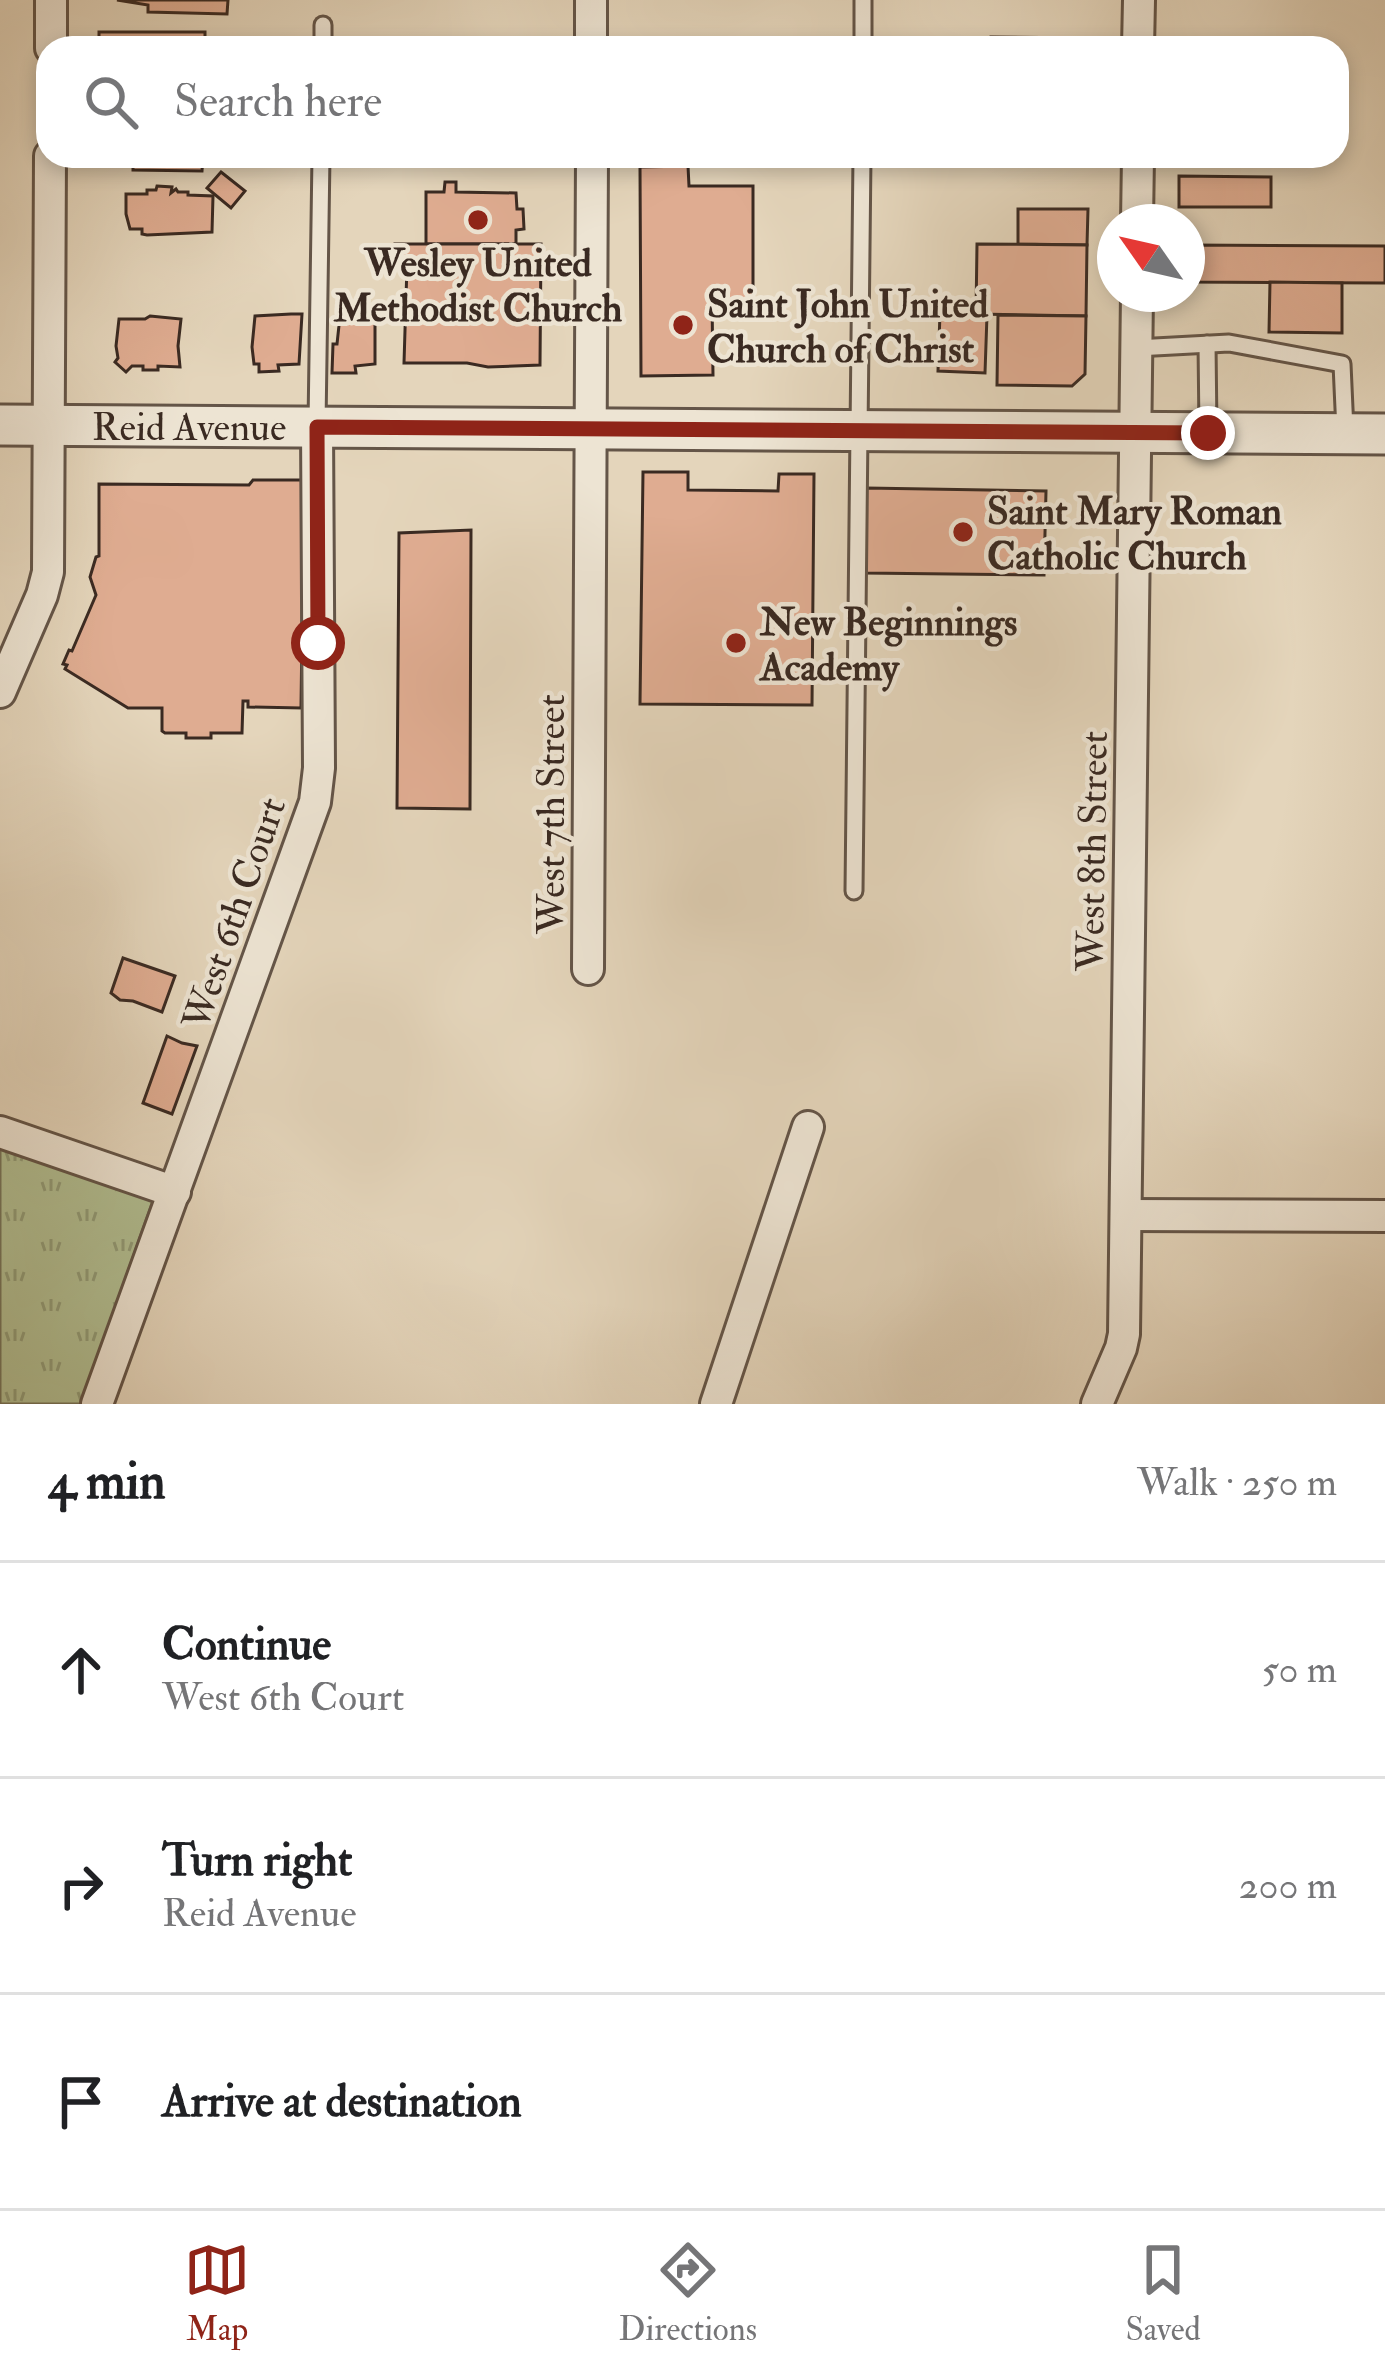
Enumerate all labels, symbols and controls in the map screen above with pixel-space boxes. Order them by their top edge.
search box [36,36,1349,168]
icon: search [78,69,144,135]
text: Search here [174,74,382,130]
north arrow [1097,204,1205,312]
marker: Wesley United Methodist Church [465,207,491,233]
place label: Wesley United Methodist Church [333,239,623,333]
place label: Saint John United Church of Christ [707,280,989,374]
marker: Saint John United Church of Christ [670,312,696,338]
street label: Reid Avenue [92,403,286,452]
route end [1181,406,1235,460]
place label: Saint Mary Roman Catholic Church [987,487,1282,581]
marker: Saint Mary Roman Catholic Church [950,519,976,545]
place label: New Beginnings Academy [758,598,1017,692]
route start [291,616,345,670]
marker: New Beginnings Academy [723,630,749,656]
street label: West 7th Street [527,694,576,935]
street label: West 8th Street [1066,730,1119,973]
street label: West 6th Court [171,791,297,1037]
text: 4 min [48,1450,166,1514]
text: Walk · 250 m [1137,1458,1337,1507]
text: Continue [162,1617,331,1673]
icon: ahead [48,1637,114,1703]
text: 50 m [1262,1645,1337,1694]
text: West 6th Court [162,1673,404,1722]
text: Turn right [162,1833,352,1889]
icon: right [48,1853,114,1919]
text: 200 m [1239,1861,1337,1910]
text: Reid Avenue [162,1889,356,1938]
icon: arrive [48,2069,114,2135]
text: Arrive at destination [162,2074,522,2130]
tab: Map [184,2237,250,2350]
tab: Directions [619,2237,757,2350]
tab: Saved [1125,2237,1201,2350]

